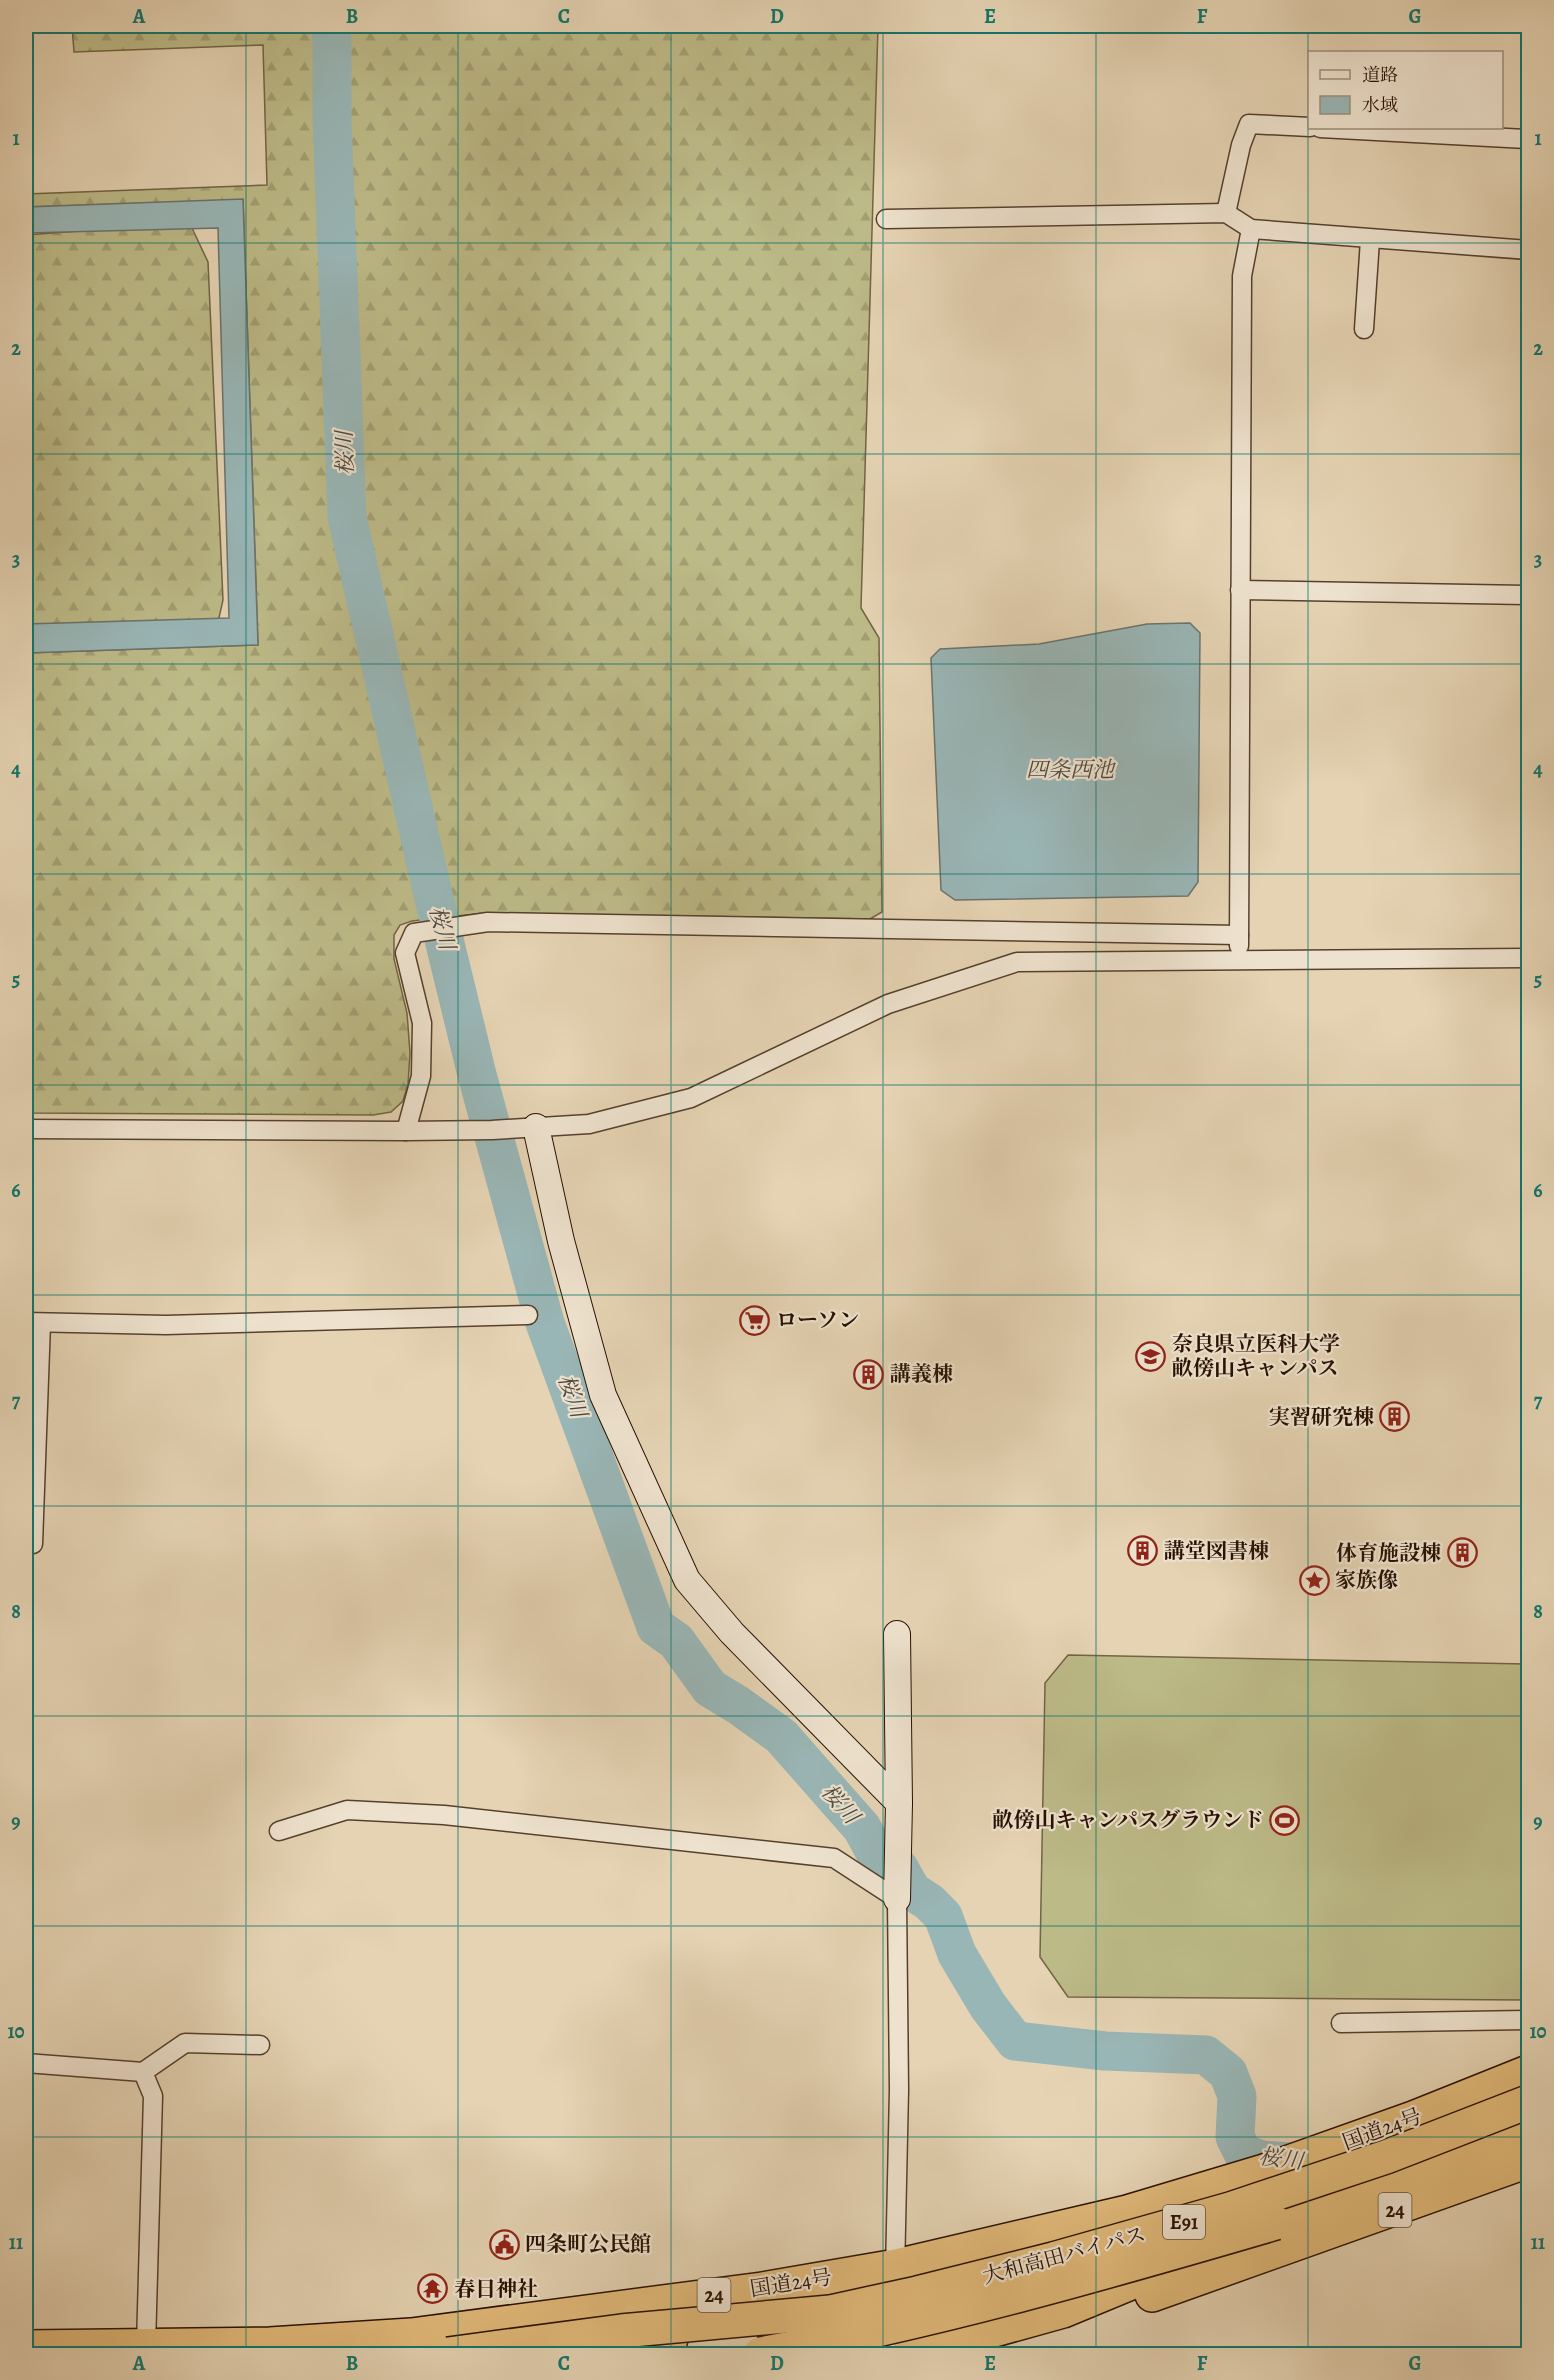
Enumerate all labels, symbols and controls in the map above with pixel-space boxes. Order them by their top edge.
text: A [132,3,146,30]
text: B [346,3,358,30]
text: C [558,3,570,30]
text: D [770,3,784,30]
text: E [984,3,996,30]
text: F [1197,3,1208,30]
text: G [1408,3,1422,30]
legend [1308,51,1503,129]
text: 道路 [1362,63,1398,87]
text: 水域 [1362,93,1398,117]
text: 1 [12,125,20,152]
text: 1 [1534,125,1542,152]
text: 2 [11,335,21,362]
text: 2 [1533,335,1543,362]
water label: 桜川 [329,428,361,476]
text: 3 [12,546,20,573]
text: 3 [1534,546,1542,573]
water label: 四条西池 [1026,755,1117,785]
text: 4 [11,756,21,783]
text: 4 [1533,756,1543,783]
water label: 桜川 [422,903,463,955]
text: 5 [12,966,20,993]
text: 5 [1534,966,1542,993]
text: 6 [11,1177,21,1204]
text: 6 [1533,1177,1543,1204]
supermarket icon: ローソン [739,1304,771,1336]
place label: ローソン [776,1306,859,1334]
place label: 奈良県立医科大学 畝傍山キャンパス [1172,1330,1340,1382]
school or university icon: 奈良県立医科大学 畝傍山キャンパス [1135,1340,1167,1372]
building icon: 講義棟 [853,1358,885,1390]
place label: 講義棟 [890,1360,953,1388]
water label: 桜川 [550,1370,594,1424]
text: 7 [12,1387,21,1414]
text: 7 [1534,1387,1543,1414]
building icon: 実習研究棟 [1379,1401,1411,1433]
place label: 実習研究棟 [1269,1403,1374,1431]
building icon: 講堂図書棟 [1127,1535,1159,1567]
place label: 講堂図書棟 [1164,1537,1269,1565]
building icon: 体育施設棟 [1446,1537,1478,1569]
place label: 体育施設棟 [1336,1539,1441,1567]
place icon: 家族像 [1298,1564,1330,1596]
place label: 家族像 [1335,1566,1398,1594]
text: 8 [11,1598,21,1625]
text: 8 [1533,1598,1543,1625]
water label: 桜川 [814,1778,867,1832]
sports icon: 畝傍山キャンパスグラウンド [1269,1804,1301,1836]
place label: 畝傍山キャンパスグラウンド [992,1806,1264,1834]
text: 9 [11,1808,21,1835]
text: 9 [1533,1808,1543,1835]
text: 10 [7,2018,25,2045]
text: 10 [1529,2018,1547,2045]
street label: 国道24号 [1338,2102,1426,2156]
water label: 桜川 [1257,2141,1307,2177]
road number: 24 [1378,2193,1412,2227]
road number: E91 [1163,2205,1205,2239]
street label: 大和高田バイパス [979,2220,1149,2290]
public building icon: 四条町公民館 [488,2228,520,2260]
text: 11 [9,2229,23,2256]
text: 11 [1531,2229,1545,2256]
place label: 四条町公民館 [525,2230,651,2258]
street label: 国道24号 [748,2263,834,2303]
temple icon: 春日神社 [417,2273,449,2305]
place label: 春日神社 [454,2275,538,2303]
road number: 24 [698,2278,730,2312]
text: A [132,2350,146,2377]
text: B [346,2350,358,2377]
text: C [558,2350,570,2377]
text: D [770,2350,784,2377]
text: E [984,2350,996,2377]
text: F [1197,2350,1208,2377]
text: G [1408,2350,1422,2377]

